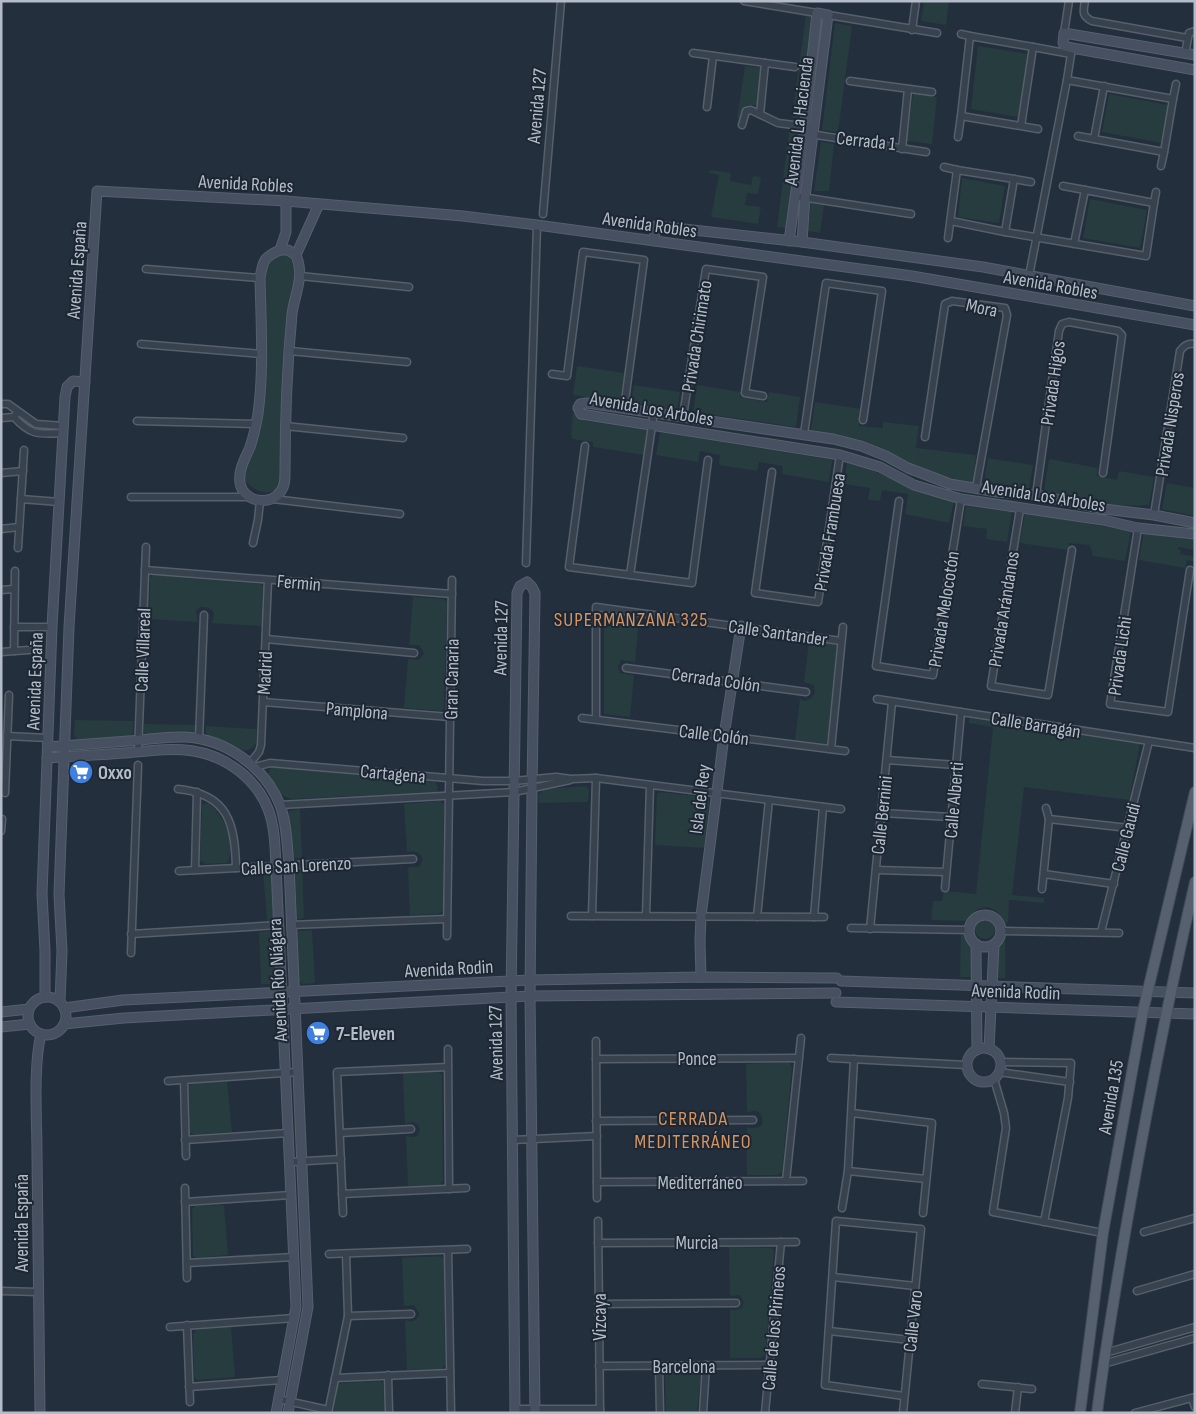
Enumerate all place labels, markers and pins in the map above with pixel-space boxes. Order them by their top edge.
supermarket icon: Oxxo [68,759,94,785]
place label: Oxxo [98,762,132,785]
supermarket icon: 7-Eleven [305,1020,331,1046]
place label: 7-Eleven [336,1023,395,1046]

